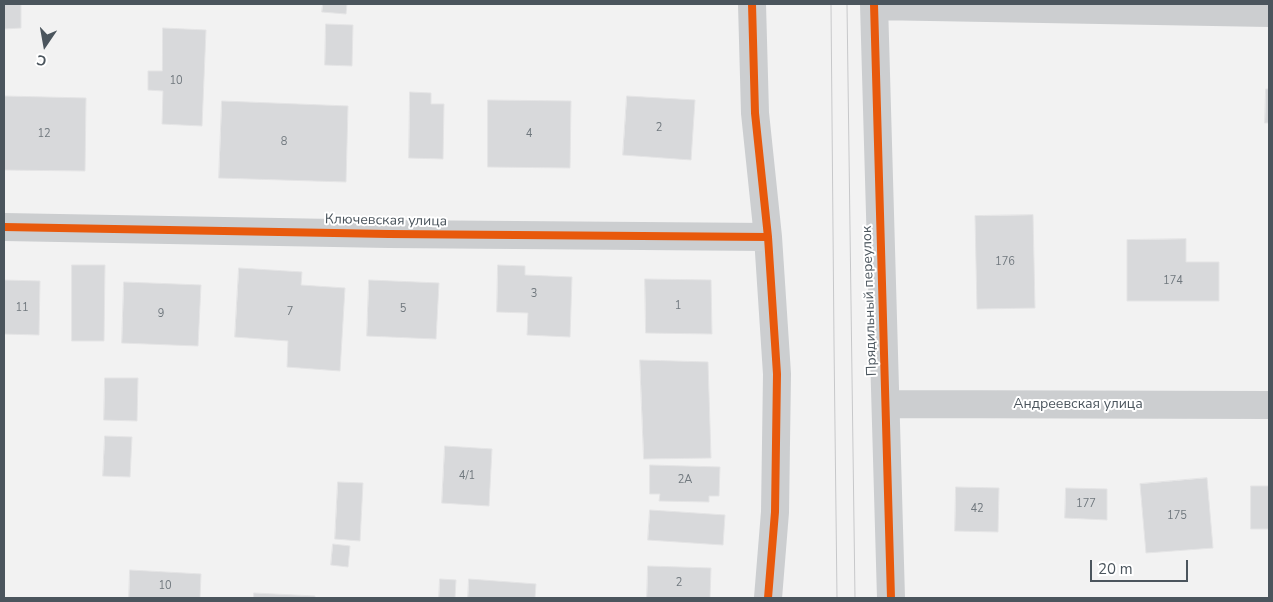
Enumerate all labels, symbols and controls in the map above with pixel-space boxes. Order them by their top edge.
north arrow [20,20,70,70]
text: С [35,50,48,70]
house number: 10 [169,74,183,88]
house number: 2 [656,121,662,135]
house number: 12 [37,127,51,141]
house number: 4 [526,127,532,141]
house number: 8 [281,135,287,149]
street label: Ключевская улица [325,212,447,230]
street label: Прядильный переулок [859,226,881,376]
house number: 176 [995,255,1015,269]
house number: 174 [1163,274,1183,288]
house number: 3 [531,287,537,301]
house number: 1 [675,299,681,313]
house number: 11 [15,301,29,315]
house number: 5 [400,302,406,316]
house number: 7 [287,305,293,319]
house number: 9 [158,307,164,321]
street label: Андреевская улица [1013,397,1143,413]
house number: 4/1 [459,469,475,483]
house number: 2А [678,473,692,487]
house number: 177 [1076,497,1096,511]
house number: 42 [970,502,984,516]
house number: 175 [1167,509,1187,523]
scale bar [1093,550,1190,582]
text: 20 m [1098,559,1133,579]
house number: 2 [676,576,682,590]
house number: 10 [158,579,172,593]

